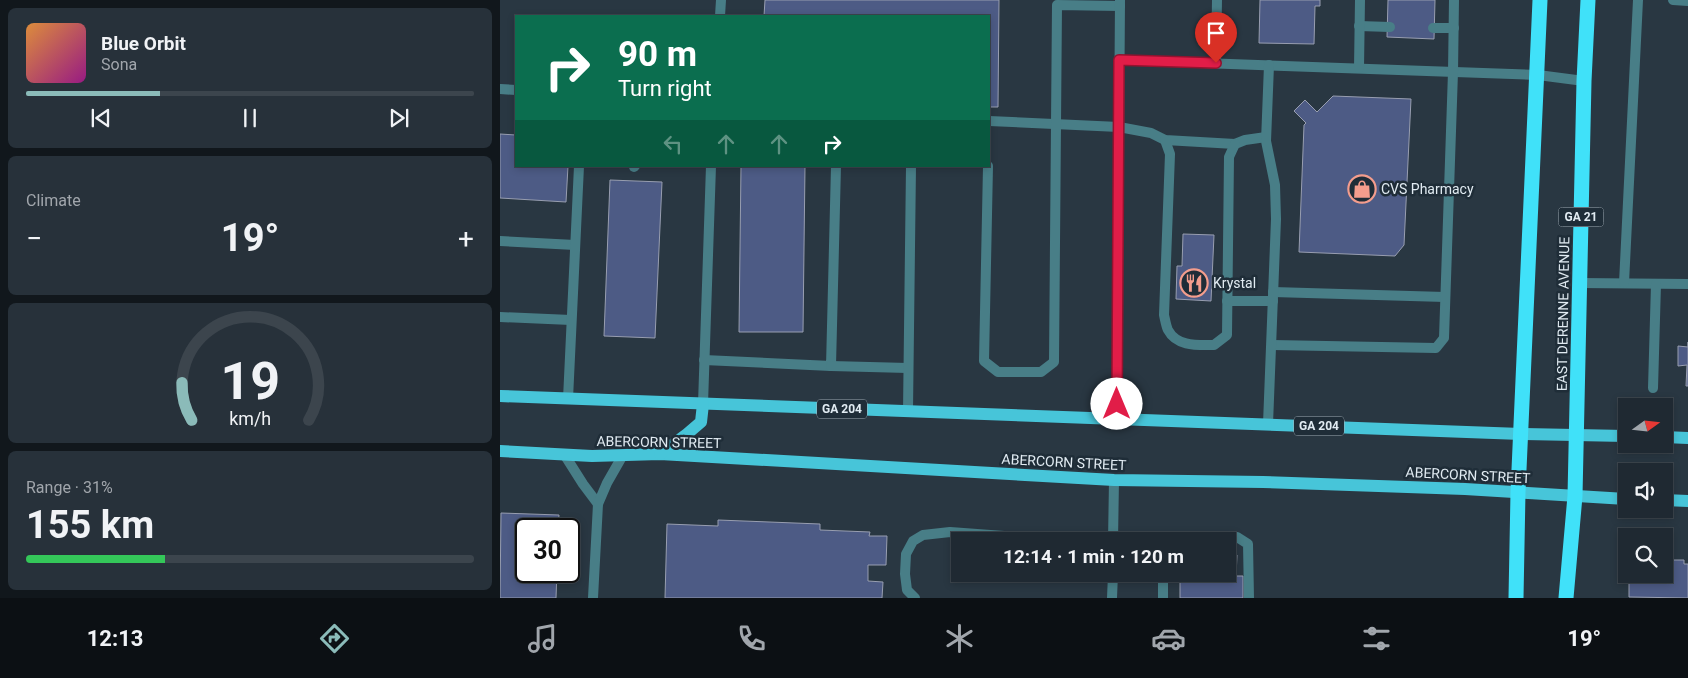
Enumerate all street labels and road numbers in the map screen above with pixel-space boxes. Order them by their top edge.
road number: GA 21 [1558,208,1604,226]
street label: EAST DERENNE AVENUE [1554,237,1572,391]
road number: GA 204 [817,399,867,418]
road number: GA 204 [1294,416,1344,436]
street label: ABERCORN STREET [596,433,722,451]
street label: ABERCORN STREET [1001,451,1127,473]
street label: ABERCORN STREET [1405,464,1531,486]

